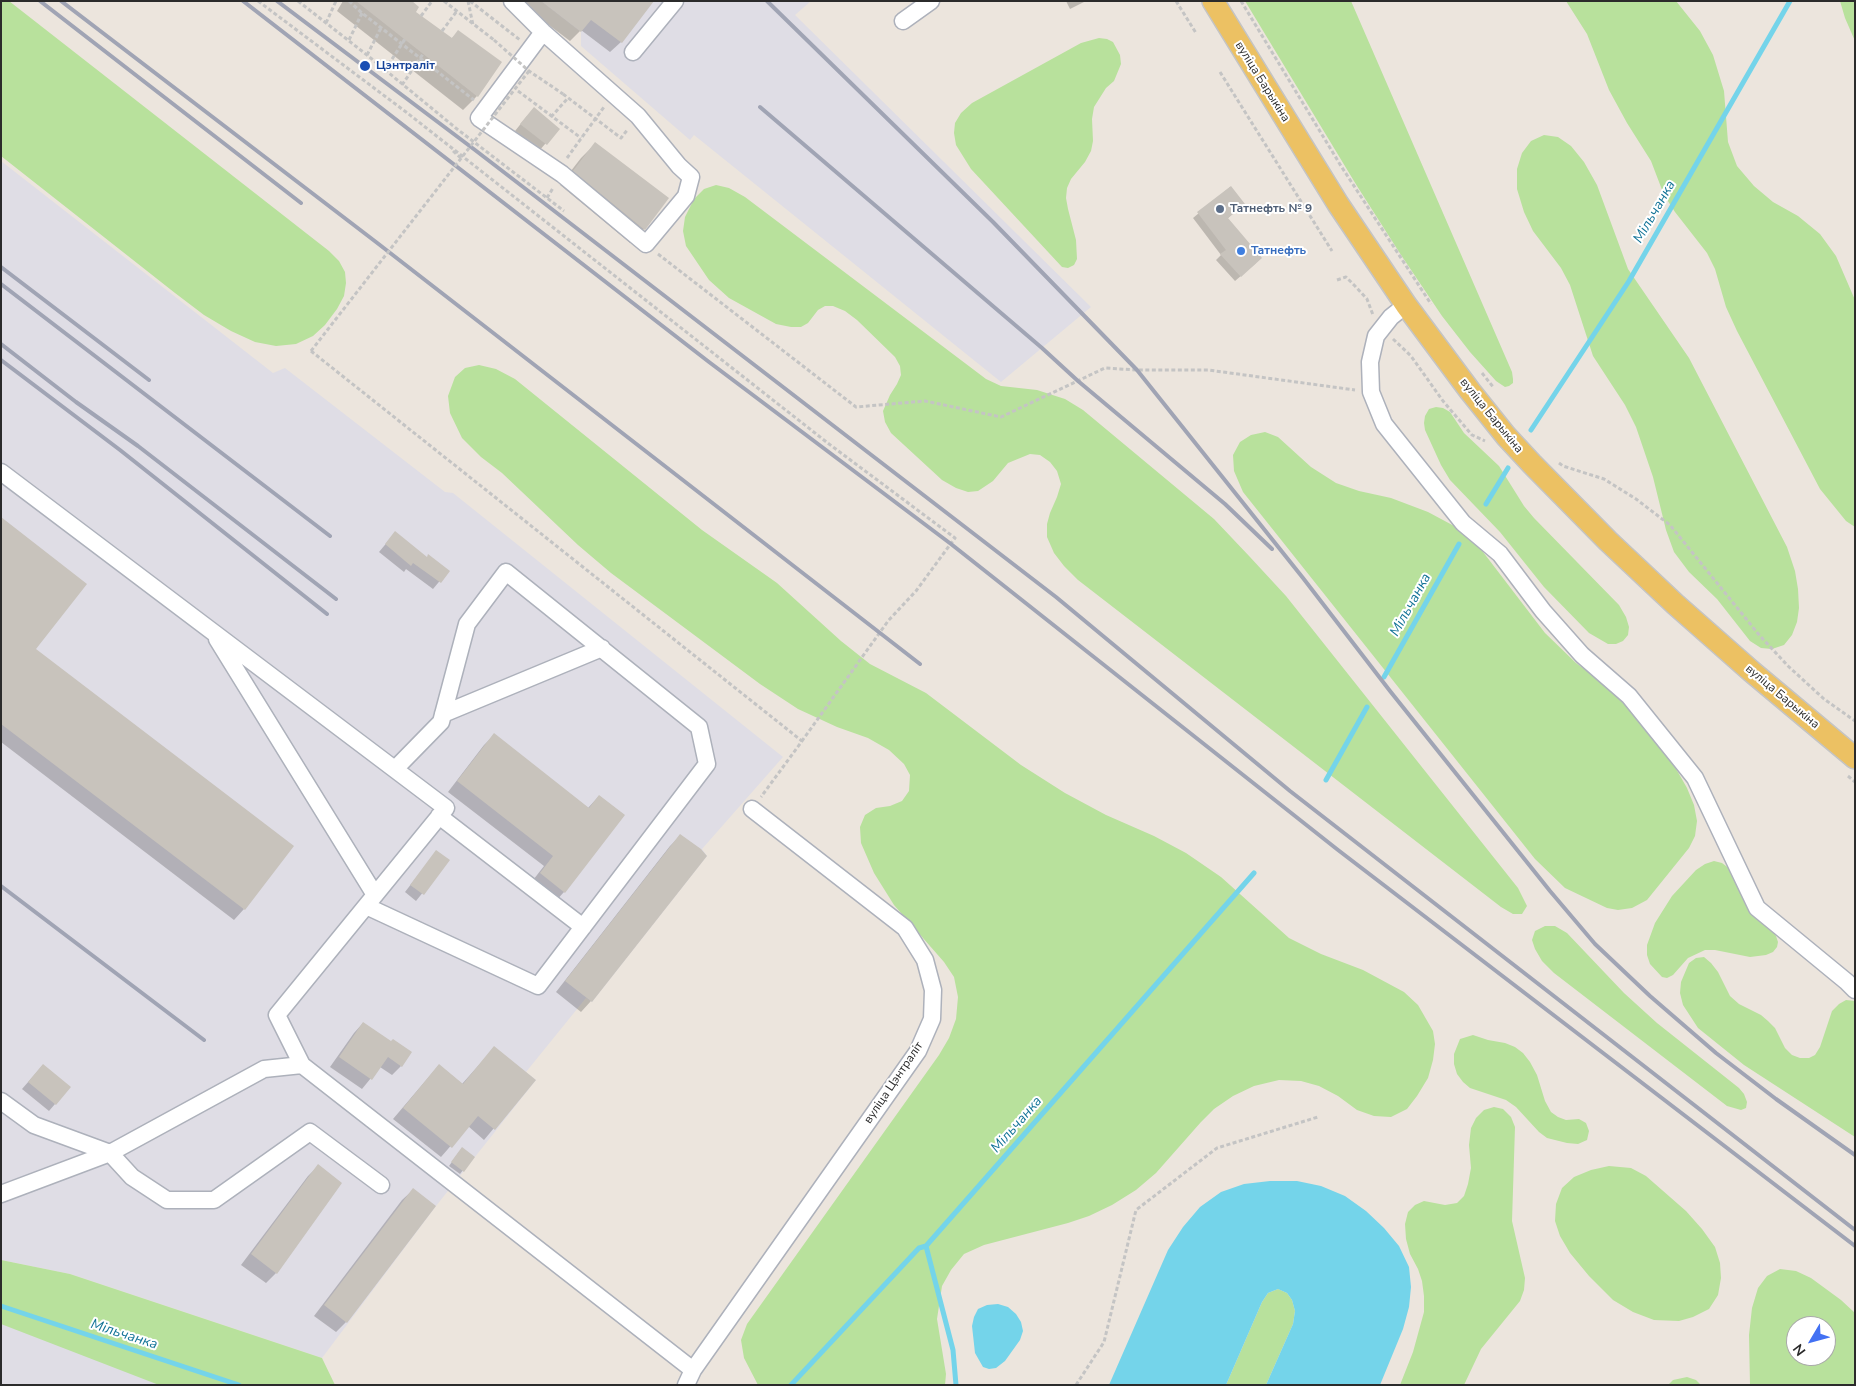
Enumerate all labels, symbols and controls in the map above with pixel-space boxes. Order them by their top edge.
street label: вуліца Барыкіна [1232,39,1292,125]
marker: Цэнтраліт [358,59,372,73]
place label: Цэнтраліт [376,59,435,73]
water label: Мільчанка [1630,178,1680,246]
place label: Татнефть № 9 [1230,202,1312,216]
marker: Татнефть № 9 [1214,203,1226,215]
place label: Татнефть [1251,244,1306,258]
marker: Татнефть [1235,245,1247,257]
street label: вуліца Барыкіна [1456,376,1526,456]
water label: Мільчанка [1387,571,1435,639]
street label: вуліца Барыкіна [1742,662,1822,732]
street label: вуліца Цэнтраліт [861,1039,927,1127]
water label: Мільчанка [988,1093,1046,1157]
water label: Мільчанка [88,1316,160,1354]
north arrow [1786,1316,1836,1366]
text: N [1789,1340,1810,1360]

